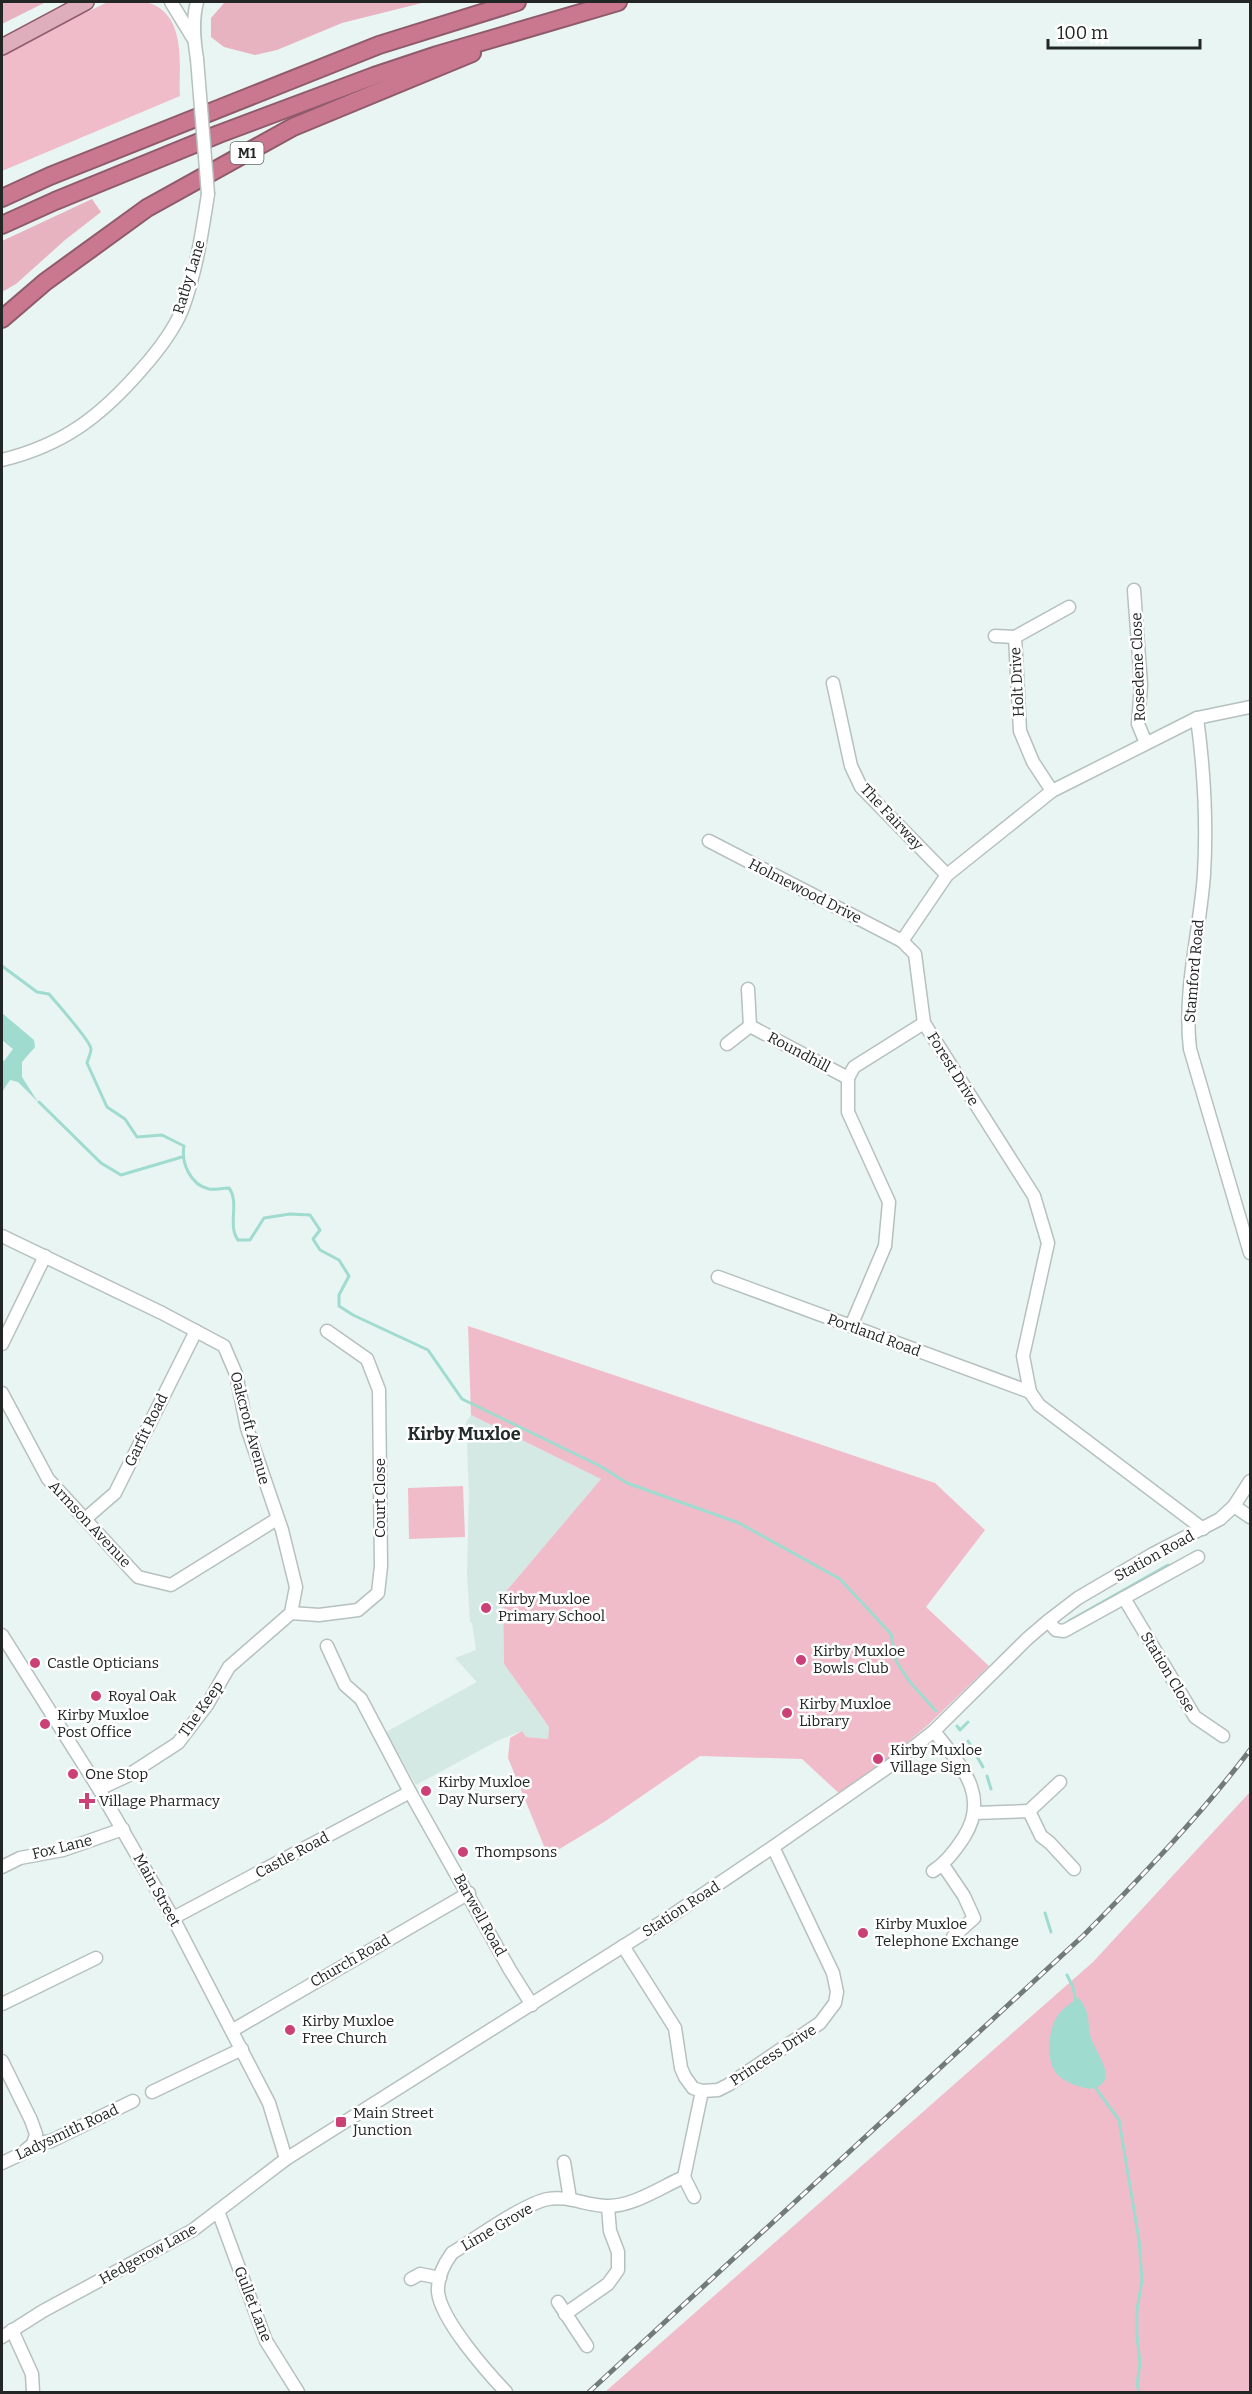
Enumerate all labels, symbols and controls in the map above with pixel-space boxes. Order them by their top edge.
scale bar [1048,12,1200,50]
text: 100 m [1057,22,1108,44]
road number: M1 [230,142,264,164]
street label: Ratby Lane [169,238,209,316]
street label: Rosedene Close [1127,612,1149,722]
street label: Holt Drive [1006,647,1028,717]
street label: The Fairway [857,780,927,854]
street label: Holmewood Drive [745,855,865,927]
street label: Stamford Road [1181,918,1207,1023]
street label: Roundhill [765,1028,833,1076]
street label: Forest Drive [923,1029,983,1109]
street label: Portland Road [825,1310,923,1360]
street label: Oakcroft Avenue [226,1370,274,1486]
street label: Garfit Road [121,1390,171,1469]
district label: Kirby Muxloe [407,1423,521,1445]
street label: Court Close [371,1458,389,1538]
street label: Armson Avenue [45,1477,135,1571]
street label: Station Road [1111,1527,1197,1585]
place label: Kirby Muxloe Primary School [498,1590,605,1625]
marker: Kirby Muxloe Primary School [479,1601,493,1615]
street label: Station Close [1137,1628,1199,1716]
place label: Kirby Muxloe Bowls Club [813,1642,905,1677]
marker: Kirby Muxloe Bowls Club [794,1653,808,1667]
place label: Castle Opticians [47,1654,159,1672]
marker: Castle Opticians [28,1656,42,1670]
street label: The Keep [175,1677,227,1741]
place label: Royal Oak [108,1687,177,1705]
marker: Royal Oak [89,1689,103,1703]
place label: Kirby Muxloe Library [799,1695,891,1730]
place label: Kirby Muxloe Post Office [57,1706,149,1741]
marker: Kirby Muxloe Library [780,1706,794,1720]
marker: Kirby Muxloe Post Office [38,1717,52,1731]
place label: Kirby Muxloe Village Sign [890,1741,982,1776]
marker: Kirby Muxloe Village Sign [871,1752,885,1766]
place label: One Stop [85,1765,148,1783]
marker: One Stop [66,1767,80,1781]
place label: Kirby Muxloe Day Nursery [438,1773,530,1808]
marker: Kirby Muxloe Day Nursery [419,1784,433,1798]
place label: Village Pharmacy [99,1792,220,1810]
marker: Village Pharmacy [80,1794,94,1808]
street label: Castle Road [252,1828,332,1882]
street label: Fox Lane [30,1831,94,1863]
place label: Thompsons [475,1843,557,1861]
marker: Thompsons [456,1845,470,1859]
street label: Main Street [130,1850,185,1930]
street label: Barwell Road [450,1871,510,1959]
street label: Station Road [639,1877,723,1941]
place label: Kirby Muxloe Telephone Exchange [875,1915,1019,1950]
marker: Kirby Muxloe Telephone Exchange [856,1926,870,1940]
street label: Church Road [307,1931,393,1991]
place label: Kirby Muxloe Free Church [302,2012,394,2047]
street label: Princess Drive [727,2020,819,2090]
marker: Kirby Muxloe Free Church [283,2023,297,2037]
street label: Ladysmith Road [13,2100,121,2164]
place label: Main Street Junction [352,2104,434,2139]
marker: Main Street Junction [334,2115,348,2129]
street label: Lime Grove [458,2199,536,2255]
street label: Hedgerow Lane [96,2220,200,2288]
street label: Gullet Lane [230,2264,276,2344]

